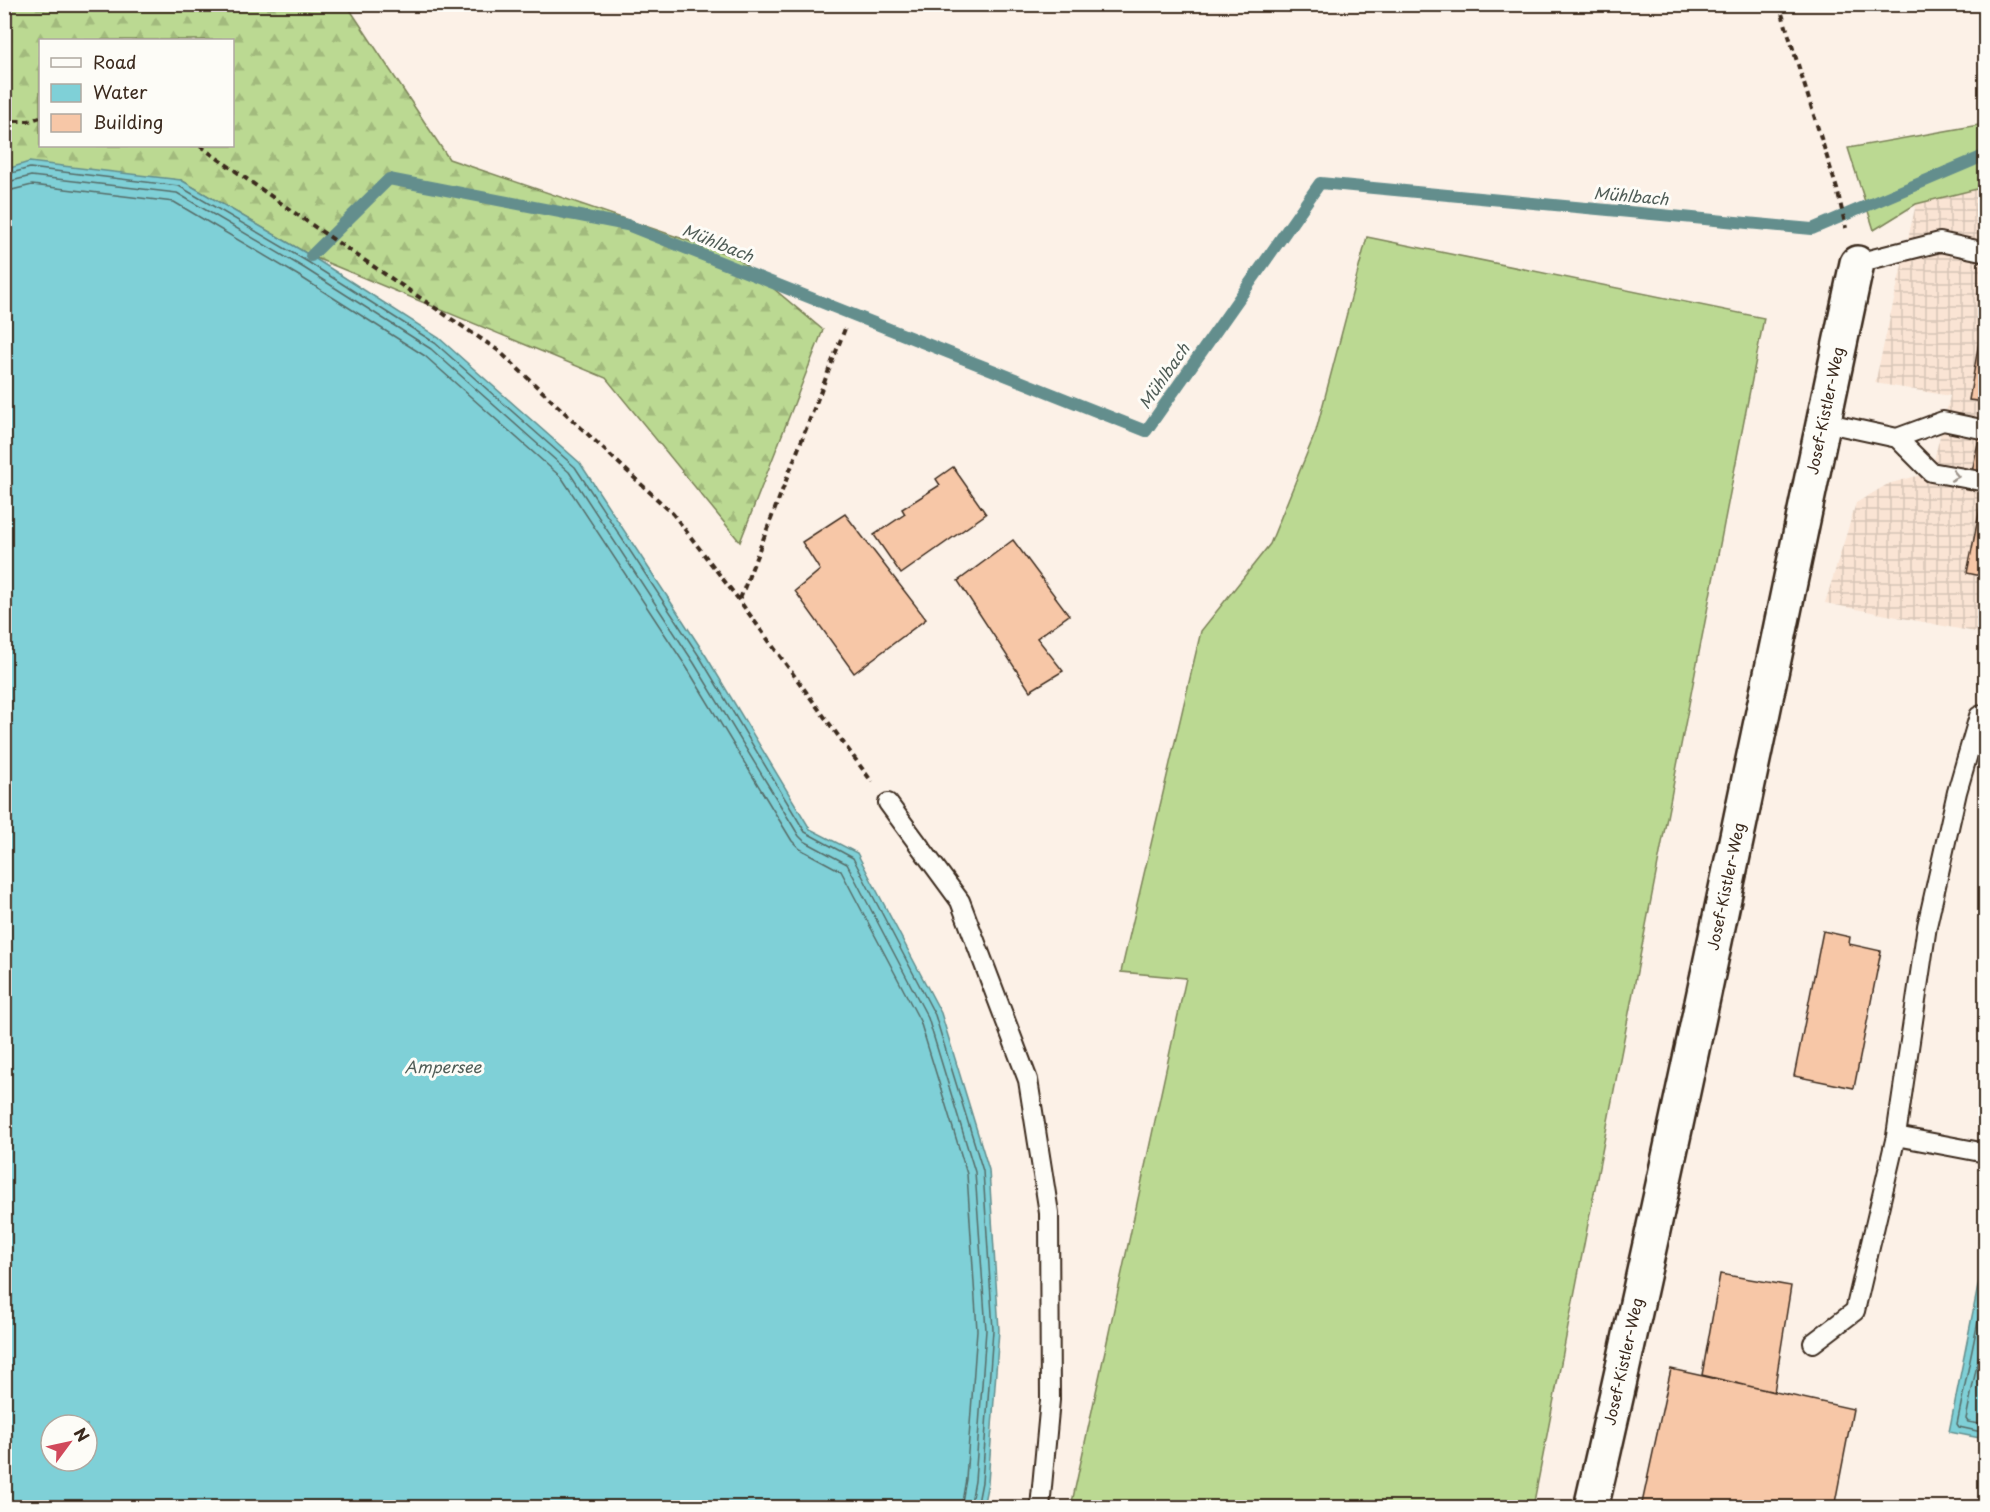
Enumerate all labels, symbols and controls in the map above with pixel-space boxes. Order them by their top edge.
legend [39,39,234,147]
text: Road [93,48,137,75]
text: Water [93,78,148,105]
text: Building [93,108,163,135]
water label: Mühlbach [1593,180,1670,210]
water label: Mühlbach [679,217,758,267]
water label: Mühlbach [1132,337,1195,413]
street label: Josef-Kistler-Weg [1800,345,1849,476]
one-way arrow [1950,469,1960,482]
street label: Josef-Kistler-Weg [1700,820,1750,952]
water label: Ampersee [405,1054,482,1078]
street label: Josef-Kistler-Weg [1597,1295,1648,1427]
north arrow [39,1413,99,1473]
text: N [69,1422,96,1446]

